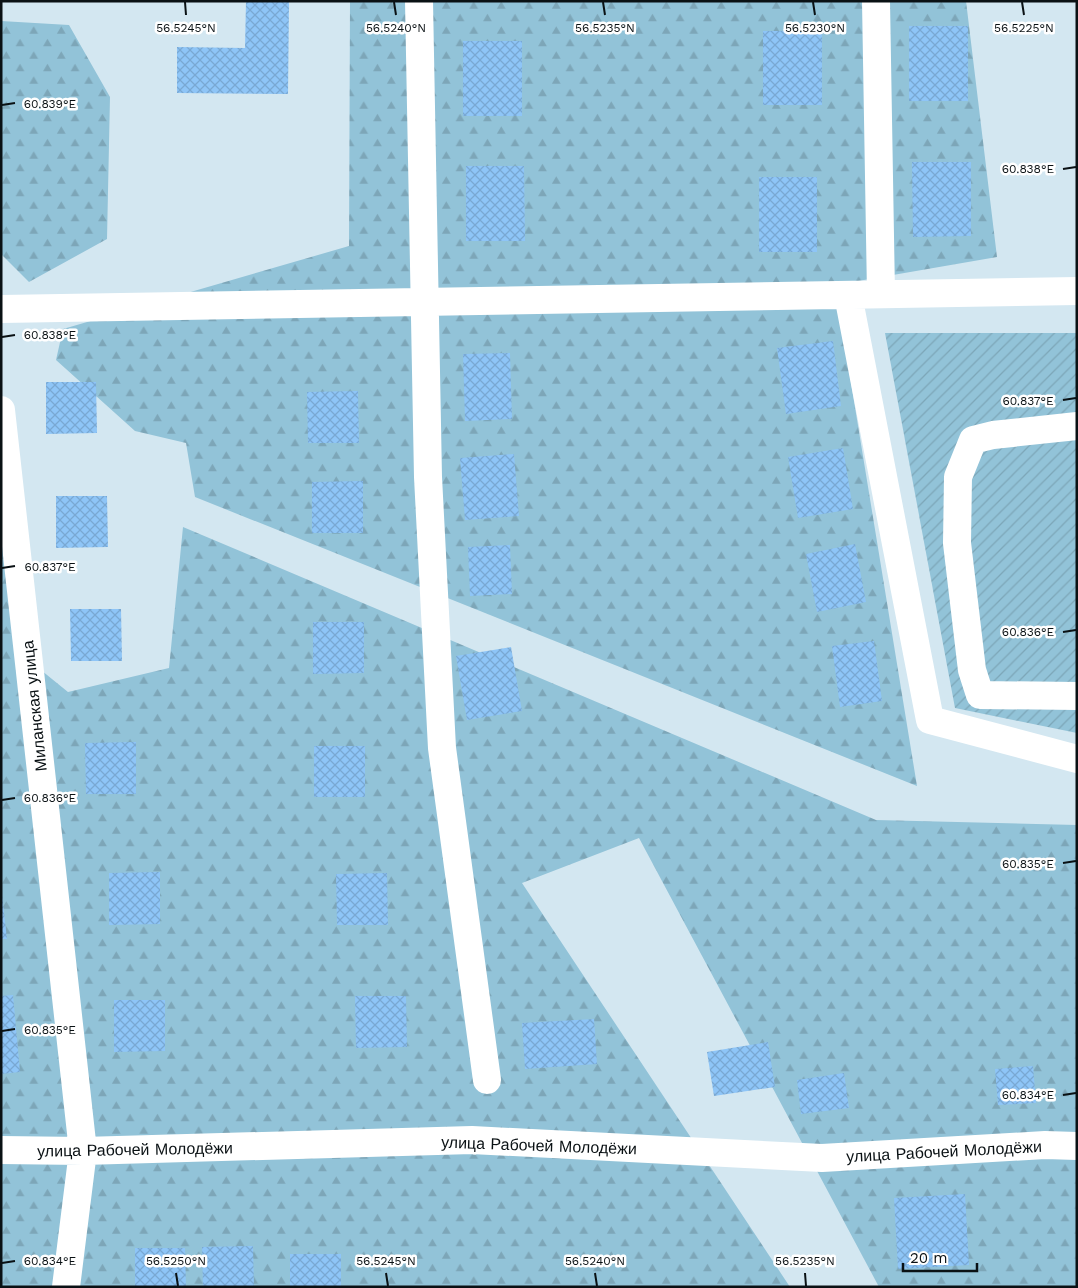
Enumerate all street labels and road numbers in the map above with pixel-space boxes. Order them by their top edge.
street label: Миланская улица [18,639,51,772]
street label: улица Рабочей Молодёжи [441,1133,637,1158]
street label: улица Рабочей Молодёжи [846,1137,1042,1166]
street label: улица Рабочей Молодёжи [37,1138,233,1161]

